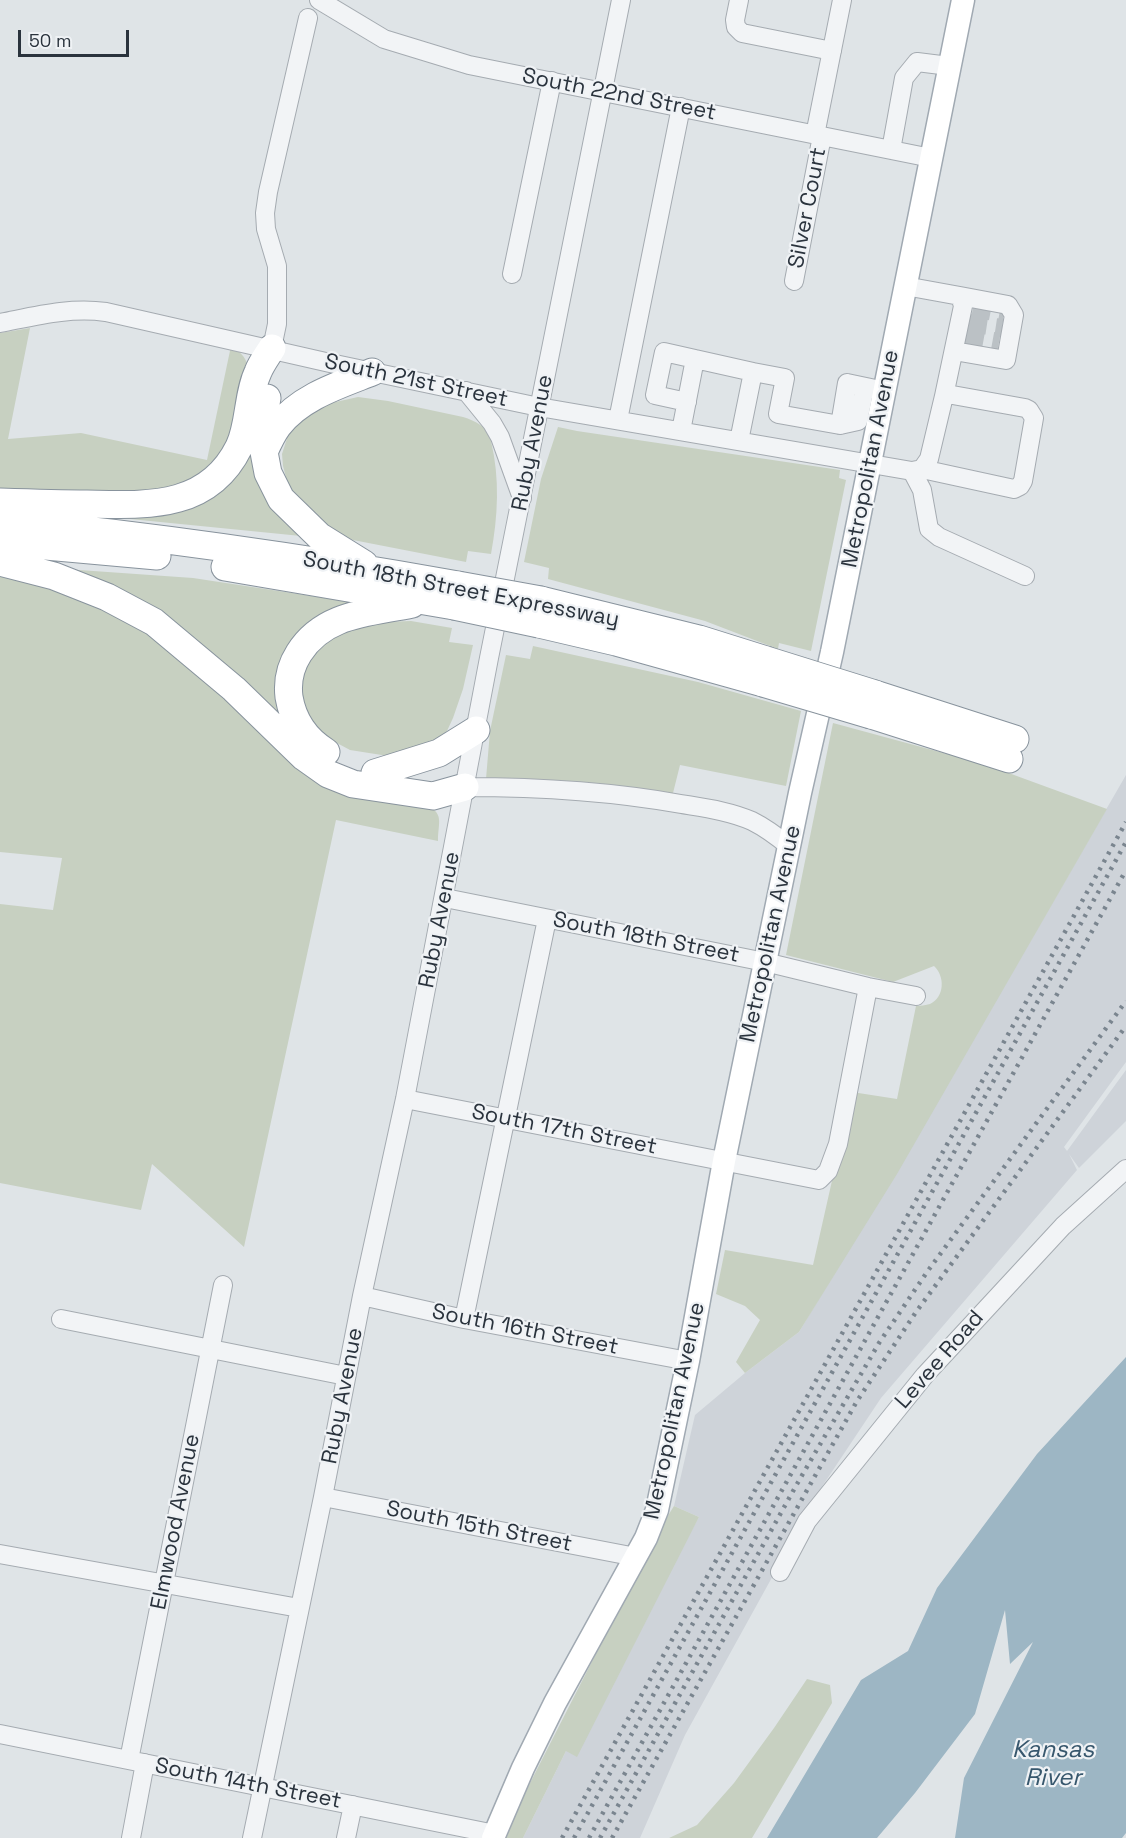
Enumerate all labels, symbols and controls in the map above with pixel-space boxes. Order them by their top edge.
scale bar [21,18,132,56]
text: 50 m [29,29,71,52]
street label: South 22nd Street [520,63,718,127]
street label: Silver Court [783,145,833,271]
street label: Metropolitan Avenue [837,348,905,570]
street label: South 21st Street [322,349,510,413]
street label: Ruby Avenue [507,373,559,513]
street label: South 18th Street Expressway [301,546,621,634]
street label: Metropolitan Avenue [735,823,807,1045]
street label: Ruby Avenue [414,850,466,990]
street label: South 18th Street [551,907,741,969]
street label: South 17th Street [469,1099,659,1161]
street label: South 16th Street [430,1299,620,1361]
street label: Metropolitan Avenue [639,1300,711,1522]
street label: Levee Road [890,1305,990,1415]
street label: Ruby Avenue [317,1326,369,1466]
street label: Elmwood Avenue [146,1432,206,1612]
street label: South 15th Street [384,1496,574,1558]
water label: Kansas River [1012,1736,1094,1792]
street label: South 14th Street [153,1753,343,1815]

